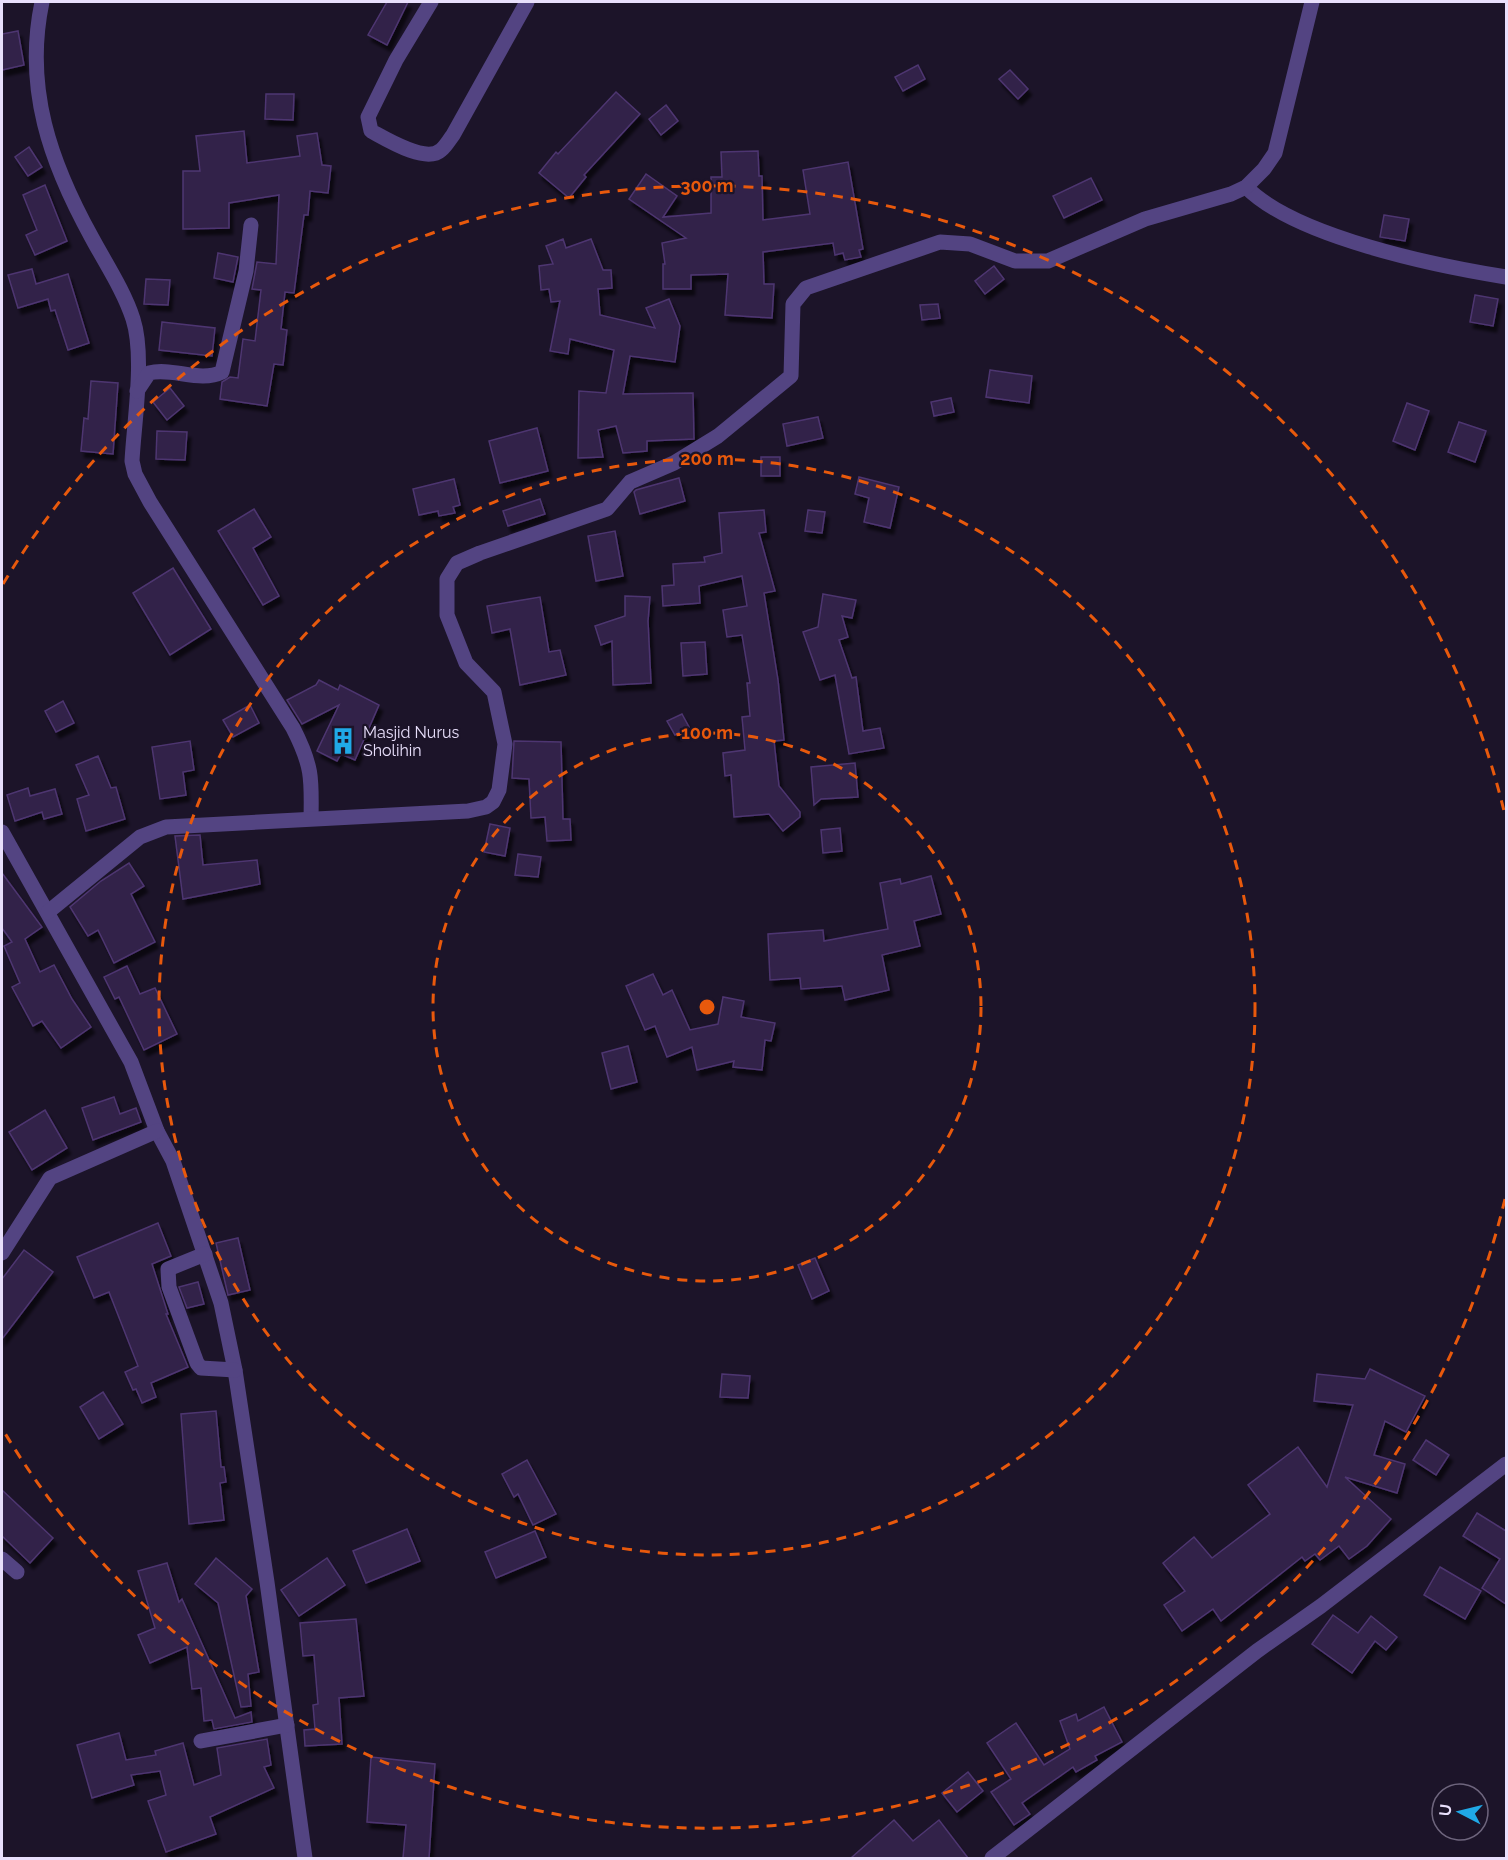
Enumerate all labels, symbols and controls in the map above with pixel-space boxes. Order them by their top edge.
text: 300 m [680,175,734,196]
text: 200 m [680,448,734,469]
text: 100 m [681,722,733,743]
place label: Masjid Nurus Sholihin [363,723,459,760]
building icon: Masjid Nurus Sholihin [328,726,358,756]
centre of rings [697,997,717,1017]
north arrow [1430,1782,1490,1842]
text: U [1435,1803,1456,1817]

